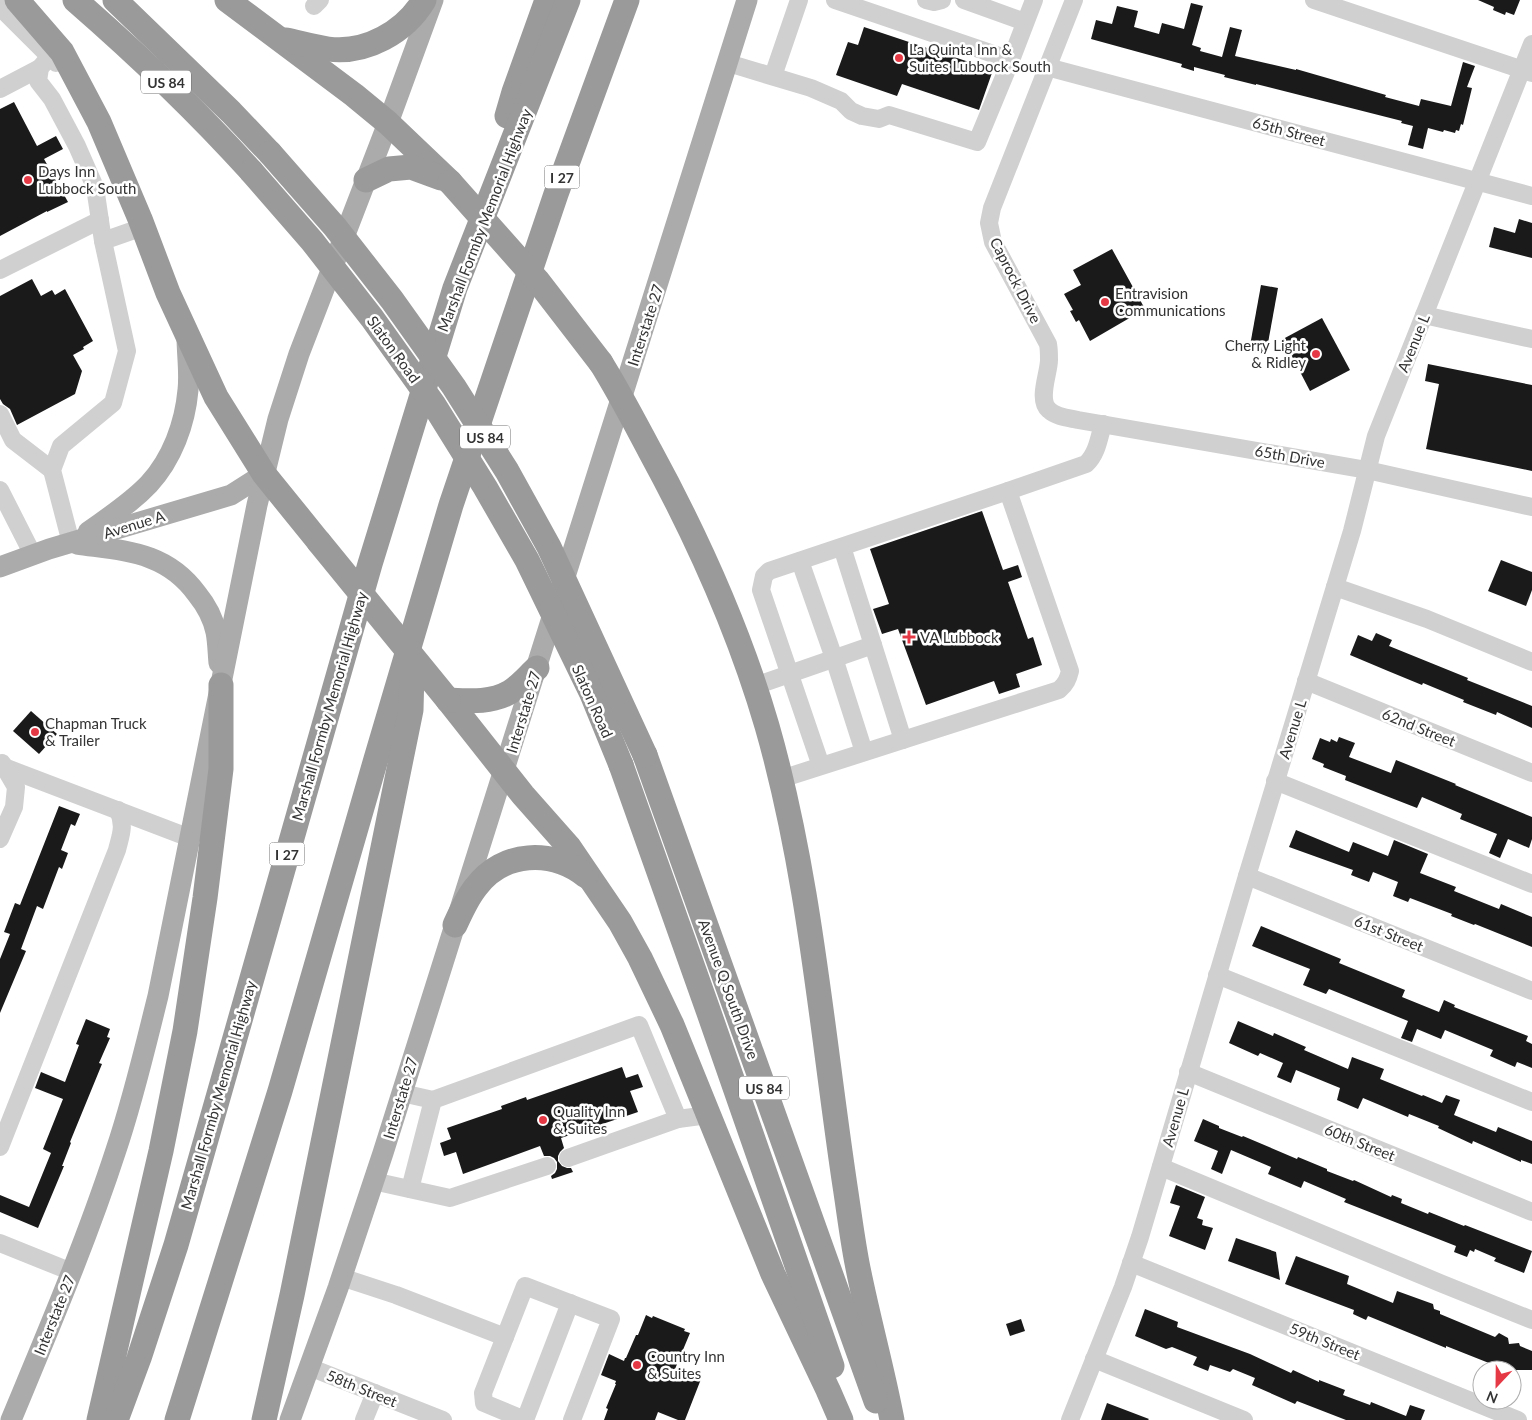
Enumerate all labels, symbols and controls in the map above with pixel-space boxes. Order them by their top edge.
place label: La Quinta Inn & Suites Lubbock South [909,40,1051,75]
marker: La Quinta Inn & Suites Lubbock South [893,52,905,64]
road number: US 84 [141,70,191,94]
street label: Marshall Formby Memorial Highway [433,106,535,334]
street label: 65th Street [1251,113,1328,149]
place label: Days Inn Lubbock South [38,162,136,197]
road number: I 27 [544,166,580,188]
marker: Days Inn Lubbock South [22,174,34,186]
street label: Caprock Drive [987,234,1045,326]
street label: Interstate 27 [623,282,667,368]
place label: Entravision Communications [1115,284,1226,319]
marker: Entravision Communications [1099,296,1111,308]
street label: Avenue L [1393,311,1433,375]
street label: Slaton Road [364,312,424,386]
place label: Cherry Light & Ridley [1225,336,1307,371]
marker: Cherry Light & Ridley [1310,348,1322,360]
road number: US 84 [460,426,510,448]
street label: 65th Drive [1254,441,1326,471]
street label: Avenue A [101,506,168,542]
street label: Marshall Formby Memorial Highway [288,589,370,823]
place label: VA Lubbock [920,628,999,646]
marker: VA Lubbock [902,630,916,644]
street label: Slaton Road [569,662,617,740]
street label: Interstate 27 [502,669,544,755]
street label: Avenue L [1274,697,1310,761]
street label: 62nd Street [1380,704,1459,750]
place label: Chapman Truck & Trailer [45,714,147,749]
marker: Chapman Truck & Trailer [29,726,41,738]
road number: I 27 [270,842,304,866]
street label: 61st Street [1352,911,1427,955]
street label: Avenue Q South Drive [695,917,763,1062]
street label: Marshall Formby Memorial Highway [177,978,259,1212]
street label: Interstate 27 [379,1055,421,1141]
road number: US 84 [739,1076,789,1100]
street label: Avenue L [1158,1085,1192,1149]
place label: Quality Inn & Suites [553,1102,625,1137]
marker: Quality Inn & Suites [537,1114,549,1126]
street label: 60th Street [1322,1120,1398,1165]
street label: Interstate 27 [30,1272,78,1358]
street label: 59th Street [1287,1319,1363,1364]
place label: Country Inn & Suites [647,1347,725,1382]
marker: Country Inn & Suites [631,1359,643,1371]
north arrow [1472,1360,1522,1410]
street label: 58th Street [324,1366,400,1411]
text: N [1484,1388,1500,1407]

